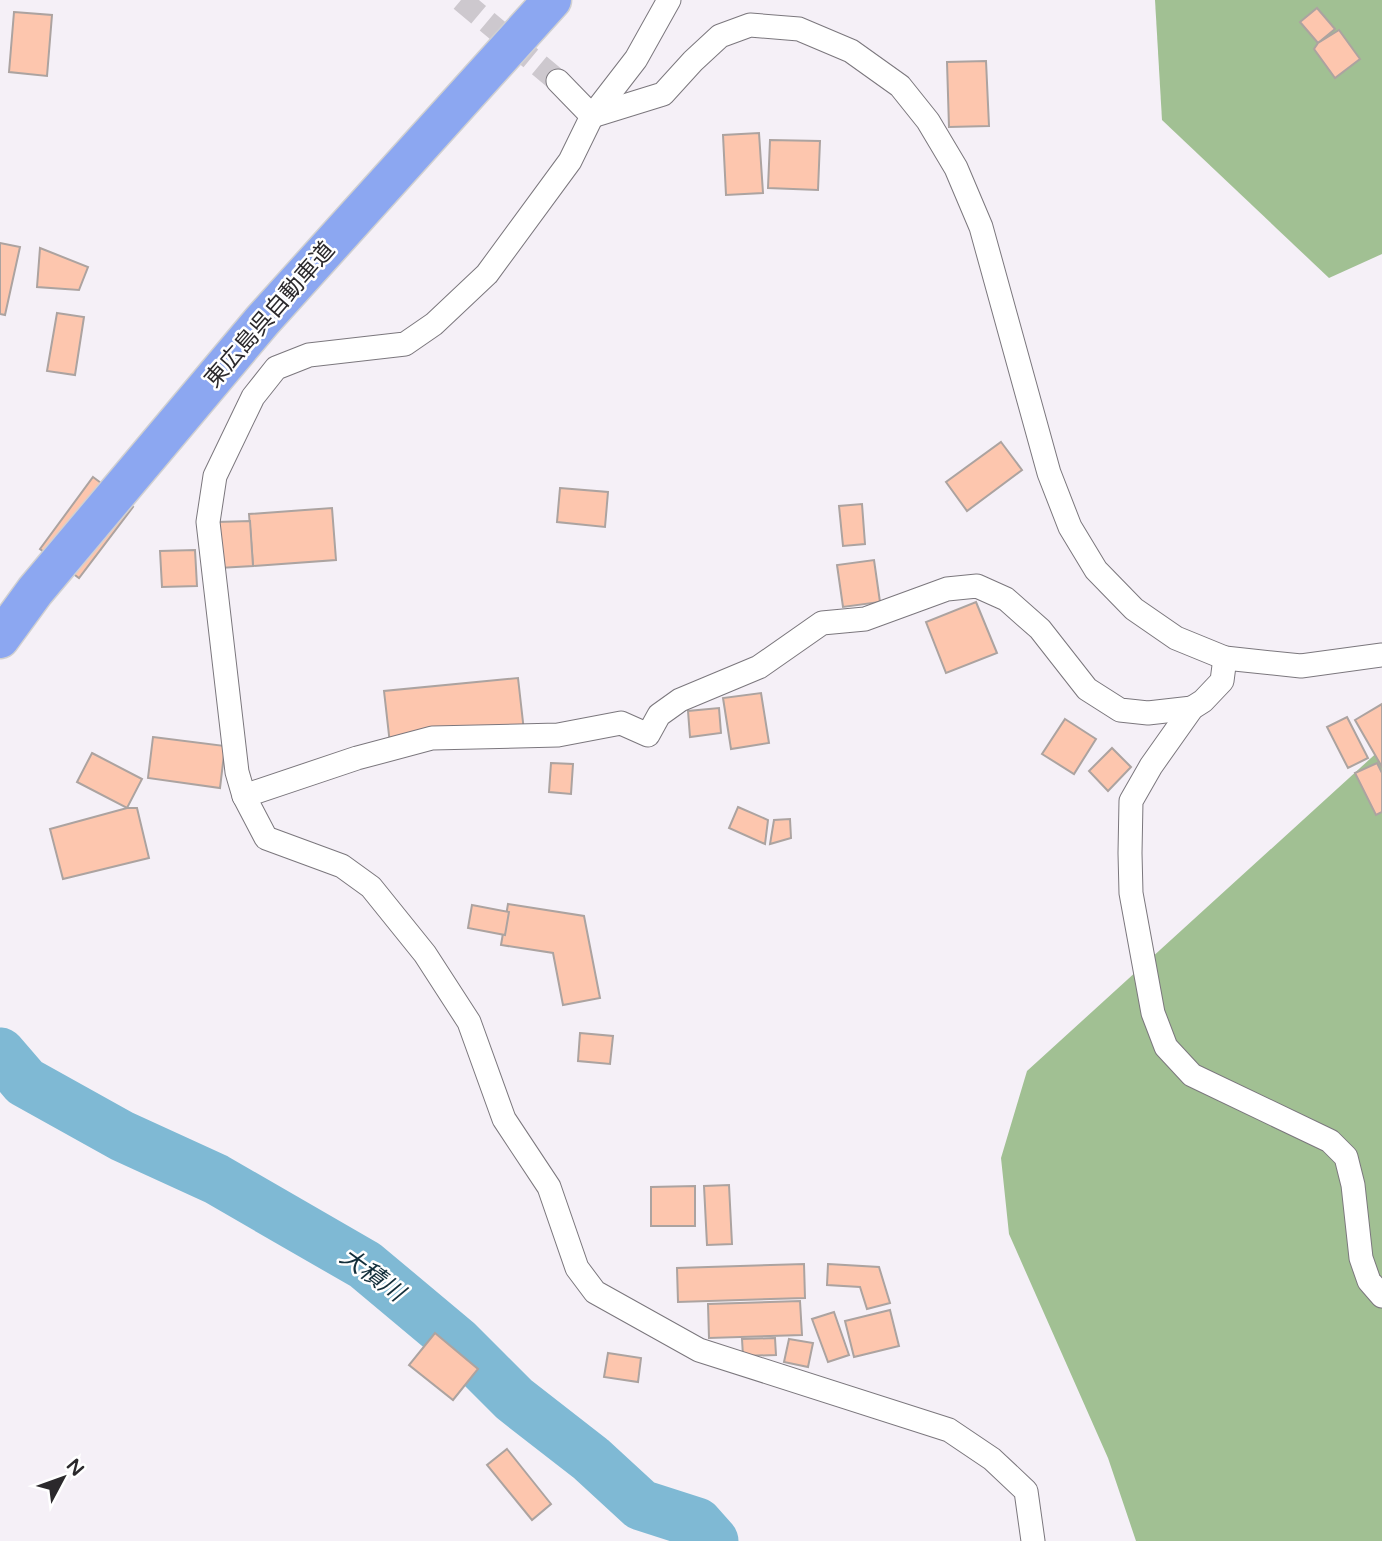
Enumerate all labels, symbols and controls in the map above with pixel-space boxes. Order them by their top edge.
street label: 東広島呉自動車道 [199,236,341,394]
water label: 大積川 [334,1242,412,1310]
north arrow [28,1443,98,1513]
text: N [62,1455,88,1480]

